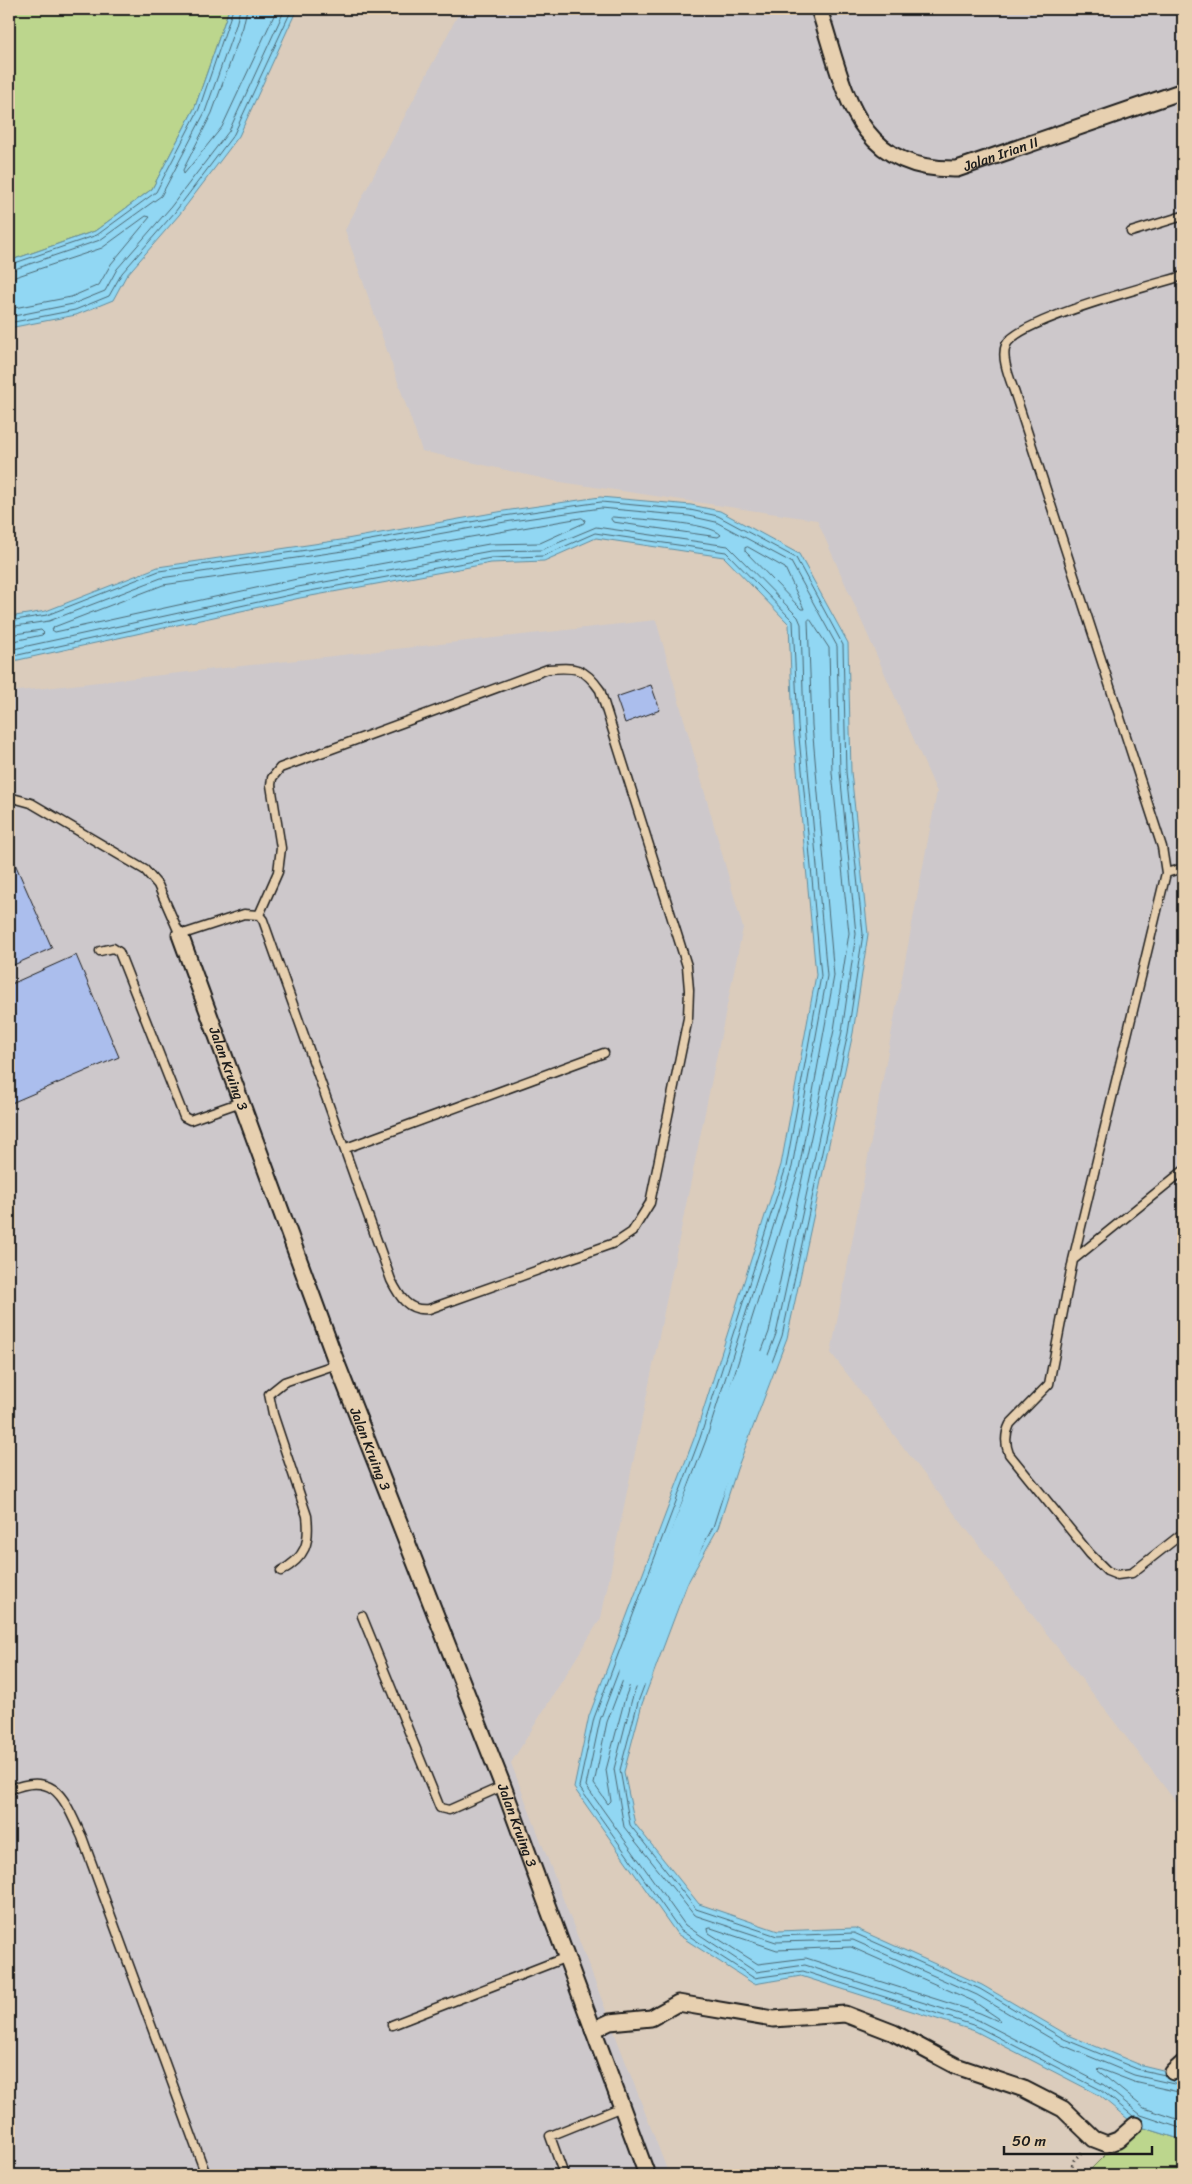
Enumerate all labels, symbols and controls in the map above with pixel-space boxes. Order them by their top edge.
street label: Jalan Irian II [959,129,1042,179]
street label: Jalan Kruing 3 [202,1022,256,1114]
street label: Jalan Kruing 3 [342,1403,398,1494]
street label: Jalan Kruing 3 [490,1779,544,1871]
scale bar [1004,2124,1152,2156]
text: 50 m [1012,2128,1047,2154]

